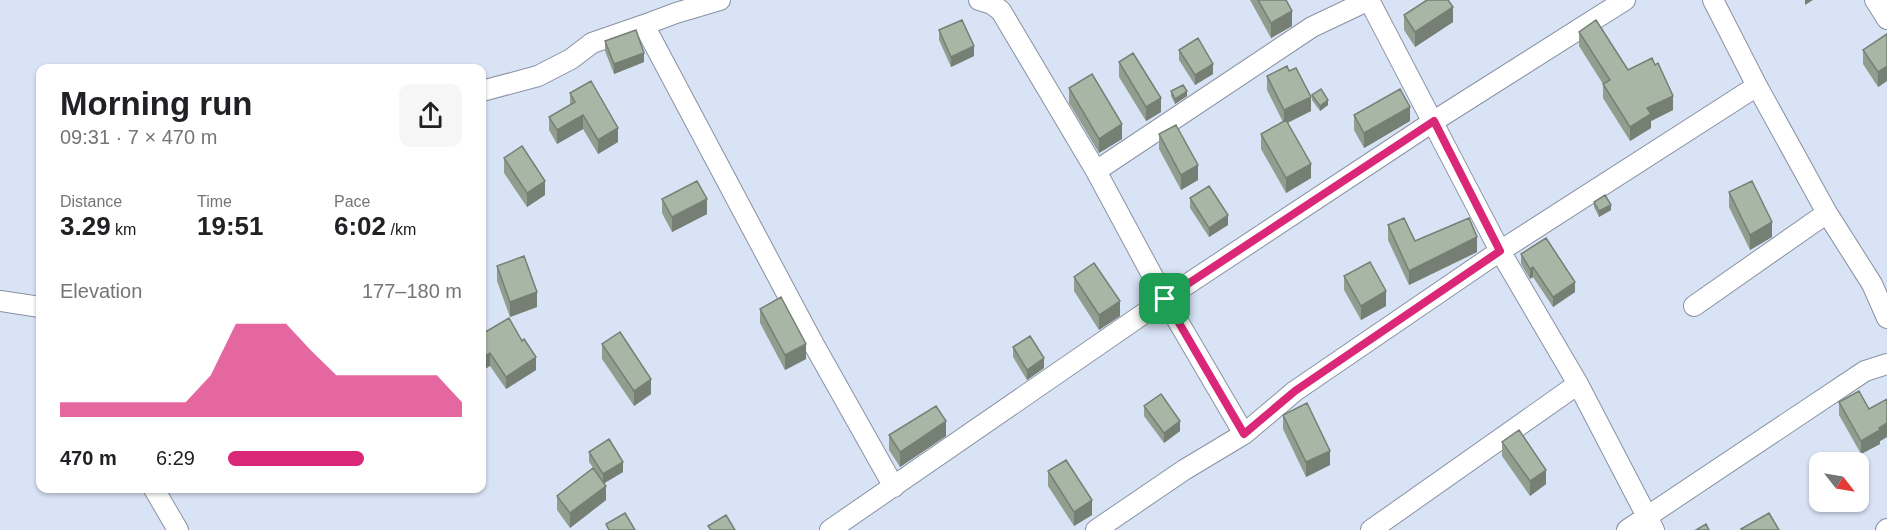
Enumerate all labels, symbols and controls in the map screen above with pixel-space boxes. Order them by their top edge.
button: share [399,84,462,147]
text: Morning run [60,85,252,122]
text: 09:31 · 7 × 470 m [60,126,217,148]
text: Distance [60,193,122,210]
text: Time [197,193,232,210]
text: Pace [334,193,370,210]
text: 3.29 [60,211,111,241]
text: 19:51 [197,211,264,241]
text: 6:02 [334,211,386,241]
text: km [111,221,136,238]
text: /km [386,221,416,238]
pin [1139,273,1190,324]
text: Elevation [60,280,142,302]
text: 177–180 m [362,280,462,302]
icon: arrive [1148,282,1181,315]
text: 470 m [60,447,117,469]
text: 6:29 [156,447,195,469]
north arrow [1809,452,1869,512]
map controls [1809,452,1869,512]

